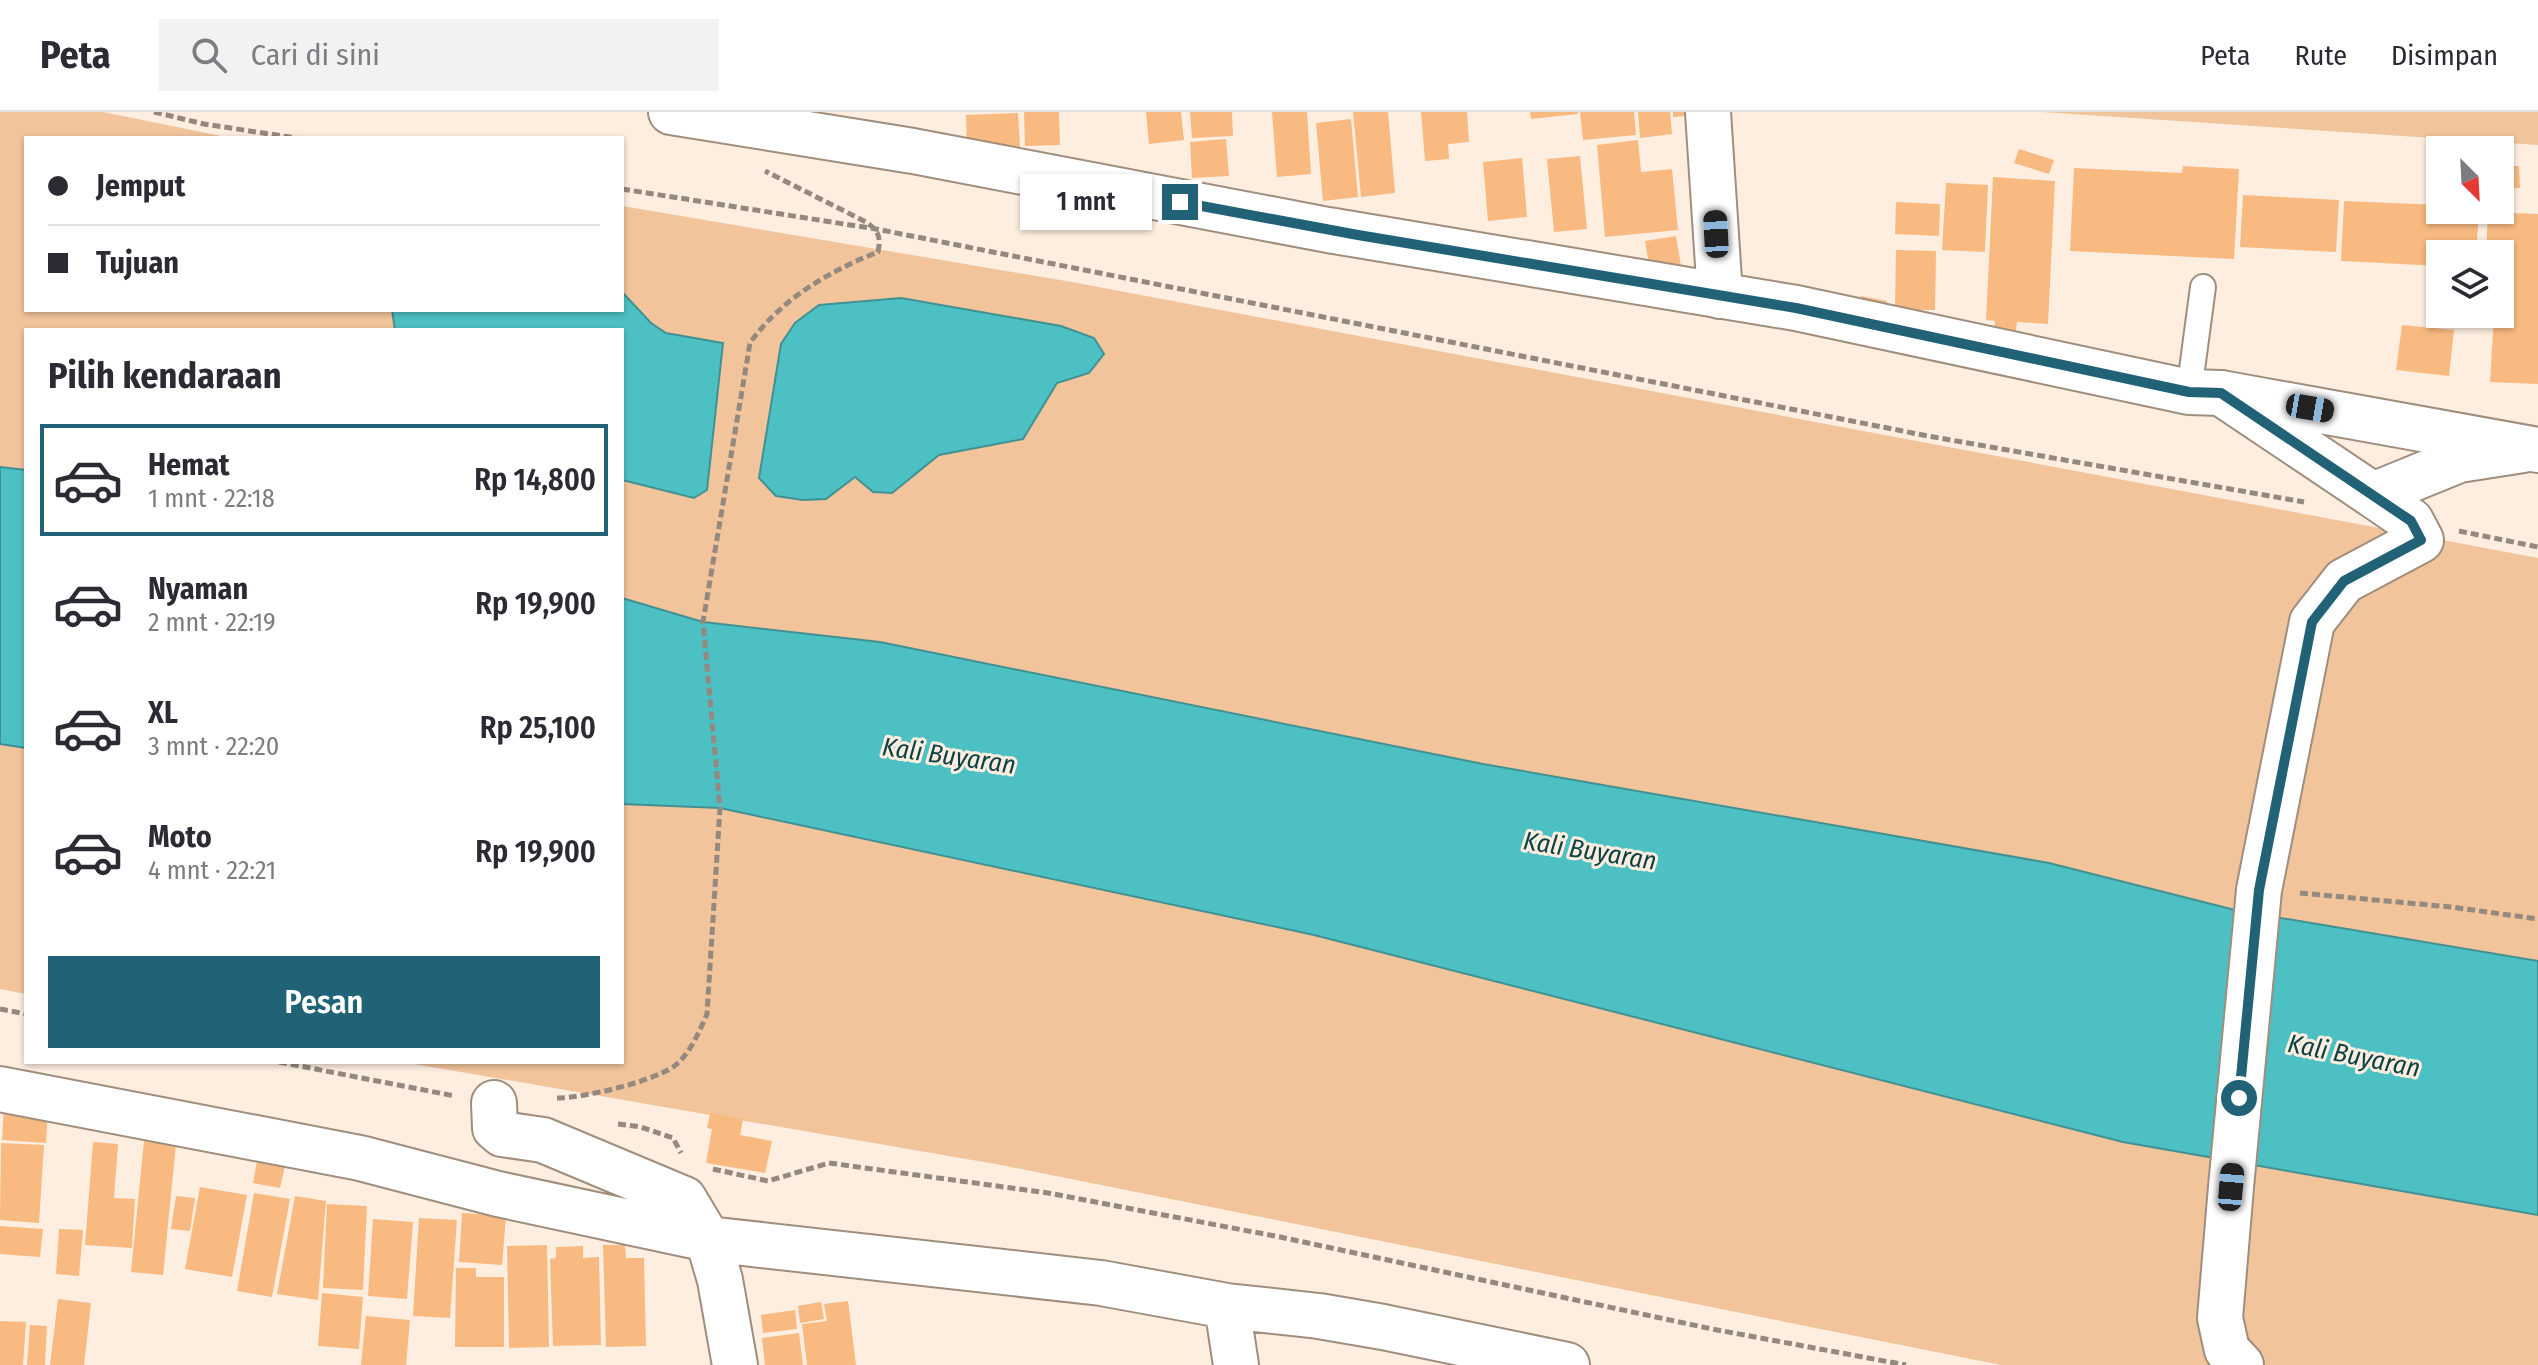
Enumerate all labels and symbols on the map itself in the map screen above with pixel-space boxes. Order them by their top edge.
north arrow [2426,136,2514,224]
callout: 1 mnt [1020,174,1152,230]
route end [1162,184,1198,220]
car [1703,209,1729,259]
car [2284,392,2336,424]
water label: Kali Buyaran [880,731,1018,781]
water label: Kali Buyaran [1521,825,1659,877]
water label: Kali Buyaran [2285,1028,2423,1084]
route start [2221,1080,2257,1116]
car [2217,1162,2245,1212]

